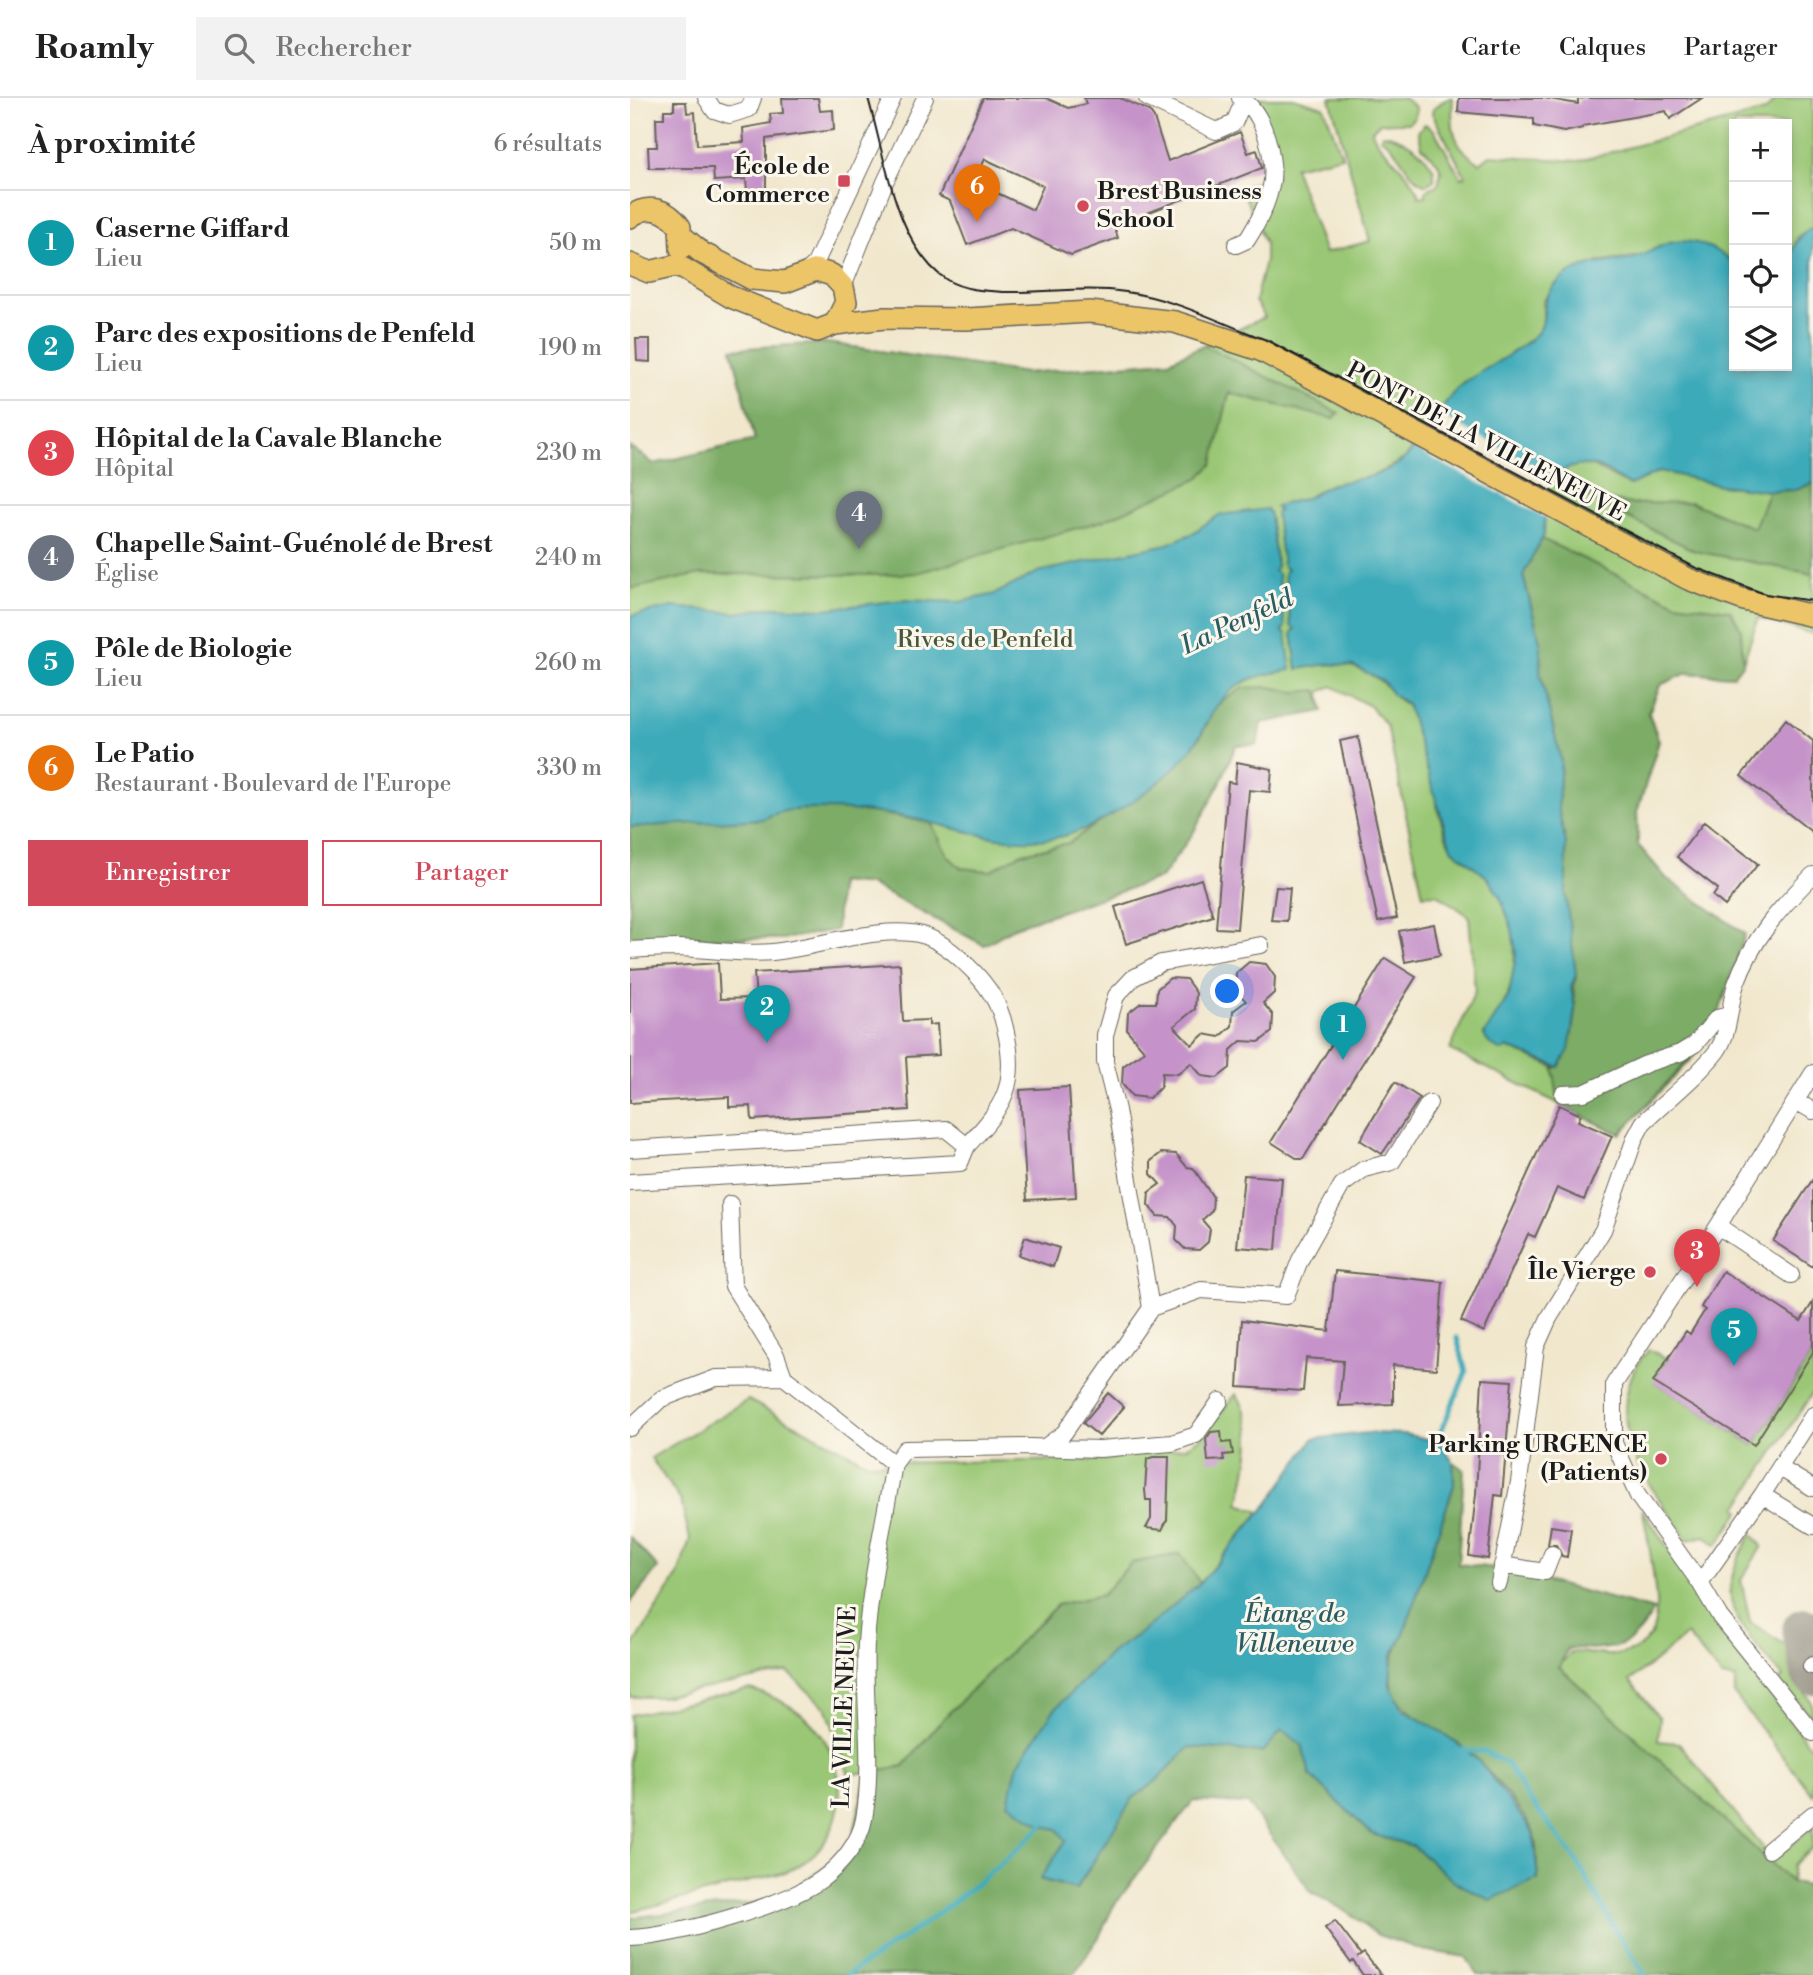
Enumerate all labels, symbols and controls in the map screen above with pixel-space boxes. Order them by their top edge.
search box [196,17,686,80]
text: Roamly [35,28,154,69]
icon: search [220,29,258,67]
text: Rechercher [276,32,412,64]
text: Carte [1461,33,1521,63]
text: Calques [1559,33,1646,63]
text: Partager [1684,33,1778,63]
map controls [1729,119,1792,371]
button: + [1729,119,1792,182]
text: À proximité [28,125,196,163]
text: 6 résultats [494,130,602,158]
place label: École de Commerce [705,150,830,210]
pin: 6 [954,164,1000,222]
marker: École de Commerce [836,173,852,189]
place label: Brest Business School [1097,177,1262,235]
button: − [1729,182,1792,245]
marker: Brest Business School [1075,198,1091,214]
text: Caserne Giffard [95,213,290,245]
text: 1 [45,229,57,257]
text: 50 m [549,229,602,257]
text: Lieu [95,245,143,273]
button: locate [1729,245,1792,308]
button: layers [1729,308,1792,371]
text: Parc des expositions de Penfeld [95,318,475,350]
text: 2 [44,334,58,362]
text: 190 m [539,334,602,362]
text: Lieu [95,350,143,378]
street label: PONT DE LA VILLENEUVE [1341,355,1631,529]
text: Hôpital de la Cavale Blanche [95,423,442,455]
text: 3 [44,439,58,467]
text: 230 m [536,439,602,467]
text: Hôpital [95,455,174,483]
pin: 4 [836,491,882,549]
text: Chapelle Saint-Guénolé de Brest [95,528,493,560]
text: 4 [43,544,59,572]
text: 240 m [535,544,602,572]
text: Église [95,560,159,588]
water label: La Penfeld [1175,582,1299,662]
park label: Rives de Penfeld [897,625,1074,655]
text: Pôle de Biologie [95,633,292,665]
text: 5 [44,649,58,677]
text: 260 m [535,649,602,677]
text: Lieu [95,665,143,693]
text: Le Patio [95,738,195,770]
text: 6 [44,754,58,782]
text: 330 m [536,754,602,782]
text: Restaurant · Boulevard de l'Europe [95,770,451,798]
button: Enregistrer [28,840,308,906]
button: Partager [322,840,602,906]
your location [1210,974,1244,1008]
pin: 2 [744,985,790,1043]
pin: 1 [1320,1002,1366,1060]
pin: 3 [1674,1229,1720,1287]
place label: Île Vierge [1527,1255,1636,1287]
marker: Île Vierge [1642,1264,1658,1280]
pin: 5 [1711,1308,1757,1366]
place label: Parking URGENCE (Patients) [1428,1430,1647,1488]
marker: Parking URGENCE (Patients) [1653,1451,1669,1467]
water label: Étang de Villeneuve [1236,1596,1354,1660]
street label: LA VILLE NEUVE [826,1605,864,1809]

